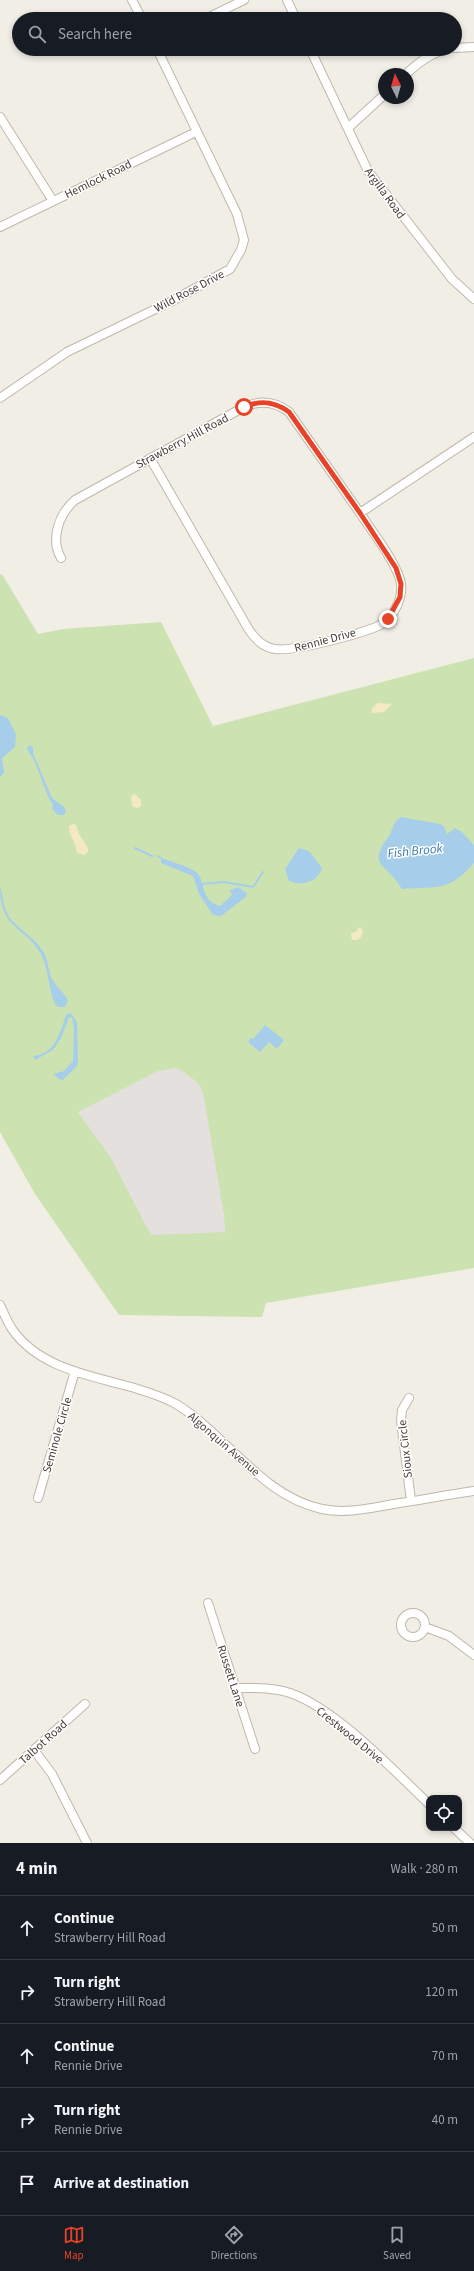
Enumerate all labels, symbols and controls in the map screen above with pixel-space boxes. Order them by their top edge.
search box [12,12,462,56]
icon: search [26,23,48,45]
text: Search here [58,24,132,45]
north arrow [378,68,414,104]
street label: Hemlock Road [62,156,135,203]
street label: Argilla Road [360,164,409,223]
street label: Wild Rose Drive [151,266,227,317]
route start [235,398,253,416]
street label: Strawberry Hill Road [133,410,232,473]
route end [379,610,397,628]
street label: Rennie Drive [292,624,358,657]
water label: Fish Brook [387,839,444,863]
street label: Seminole Circle [39,1395,76,1475]
street label: Algonquin Avenue [184,1408,263,1481]
street label: Sioux Circle [394,1419,417,1479]
street label: Russett Lane [213,1643,248,1709]
street label: Crestwood Drive [312,1703,387,1768]
street label: Talbot Road [15,1716,71,1769]
map controls [426,1795,462,1831]
button: locate [426,1795,462,1831]
text: 4 min [16,1857,57,1881]
text: Walk · 280 m [390,1860,458,1878]
text: Continue [54,1908,114,1929]
icon: ahead [16,1917,38,1939]
text: 50 m [432,1919,458,1937]
text: Strawberry Hill Road [54,1929,166,1947]
text: Turn right [54,1972,120,1993]
icon: right [16,1981,38,2003]
text: 120 m [425,1983,458,2001]
text: Strawberry Hill Road [54,1993,166,2011]
text: Continue [54,2036,114,2057]
icon: ahead [16,2045,38,2067]
text: 70 m [432,2047,458,2065]
text: Rennie Drive [54,2057,122,2075]
text: Turn right [54,2100,120,2121]
icon: right [16,2109,38,2131]
text: 40 m [432,2111,458,2129]
text: Rennie Drive [54,2121,122,2139]
icon: arrive [16,2173,38,2195]
text: Arrive at destination [54,2173,189,2194]
tab: Map [63,2224,85,2263]
tab: Directions [211,2224,257,2263]
tab: Saved [383,2224,411,2263]

